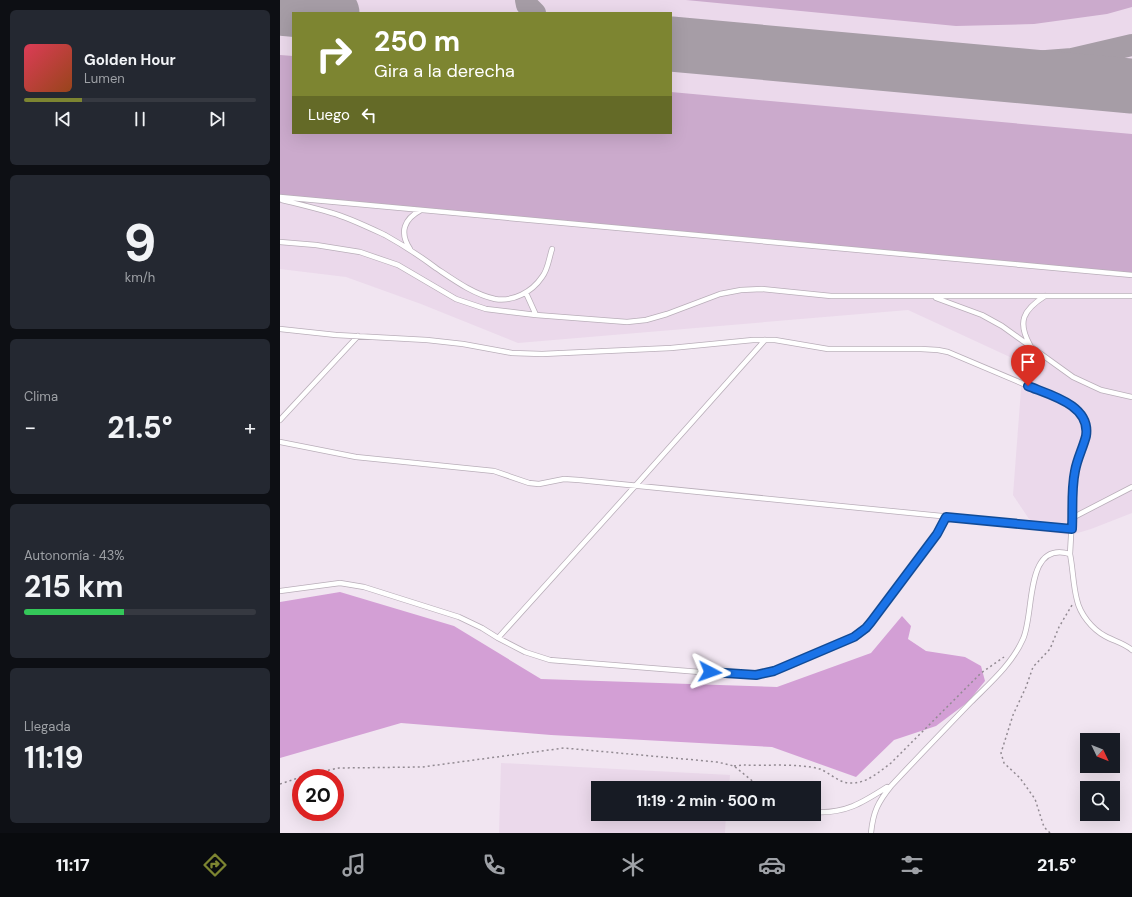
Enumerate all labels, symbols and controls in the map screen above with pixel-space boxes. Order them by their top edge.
text: 250 m [374,23,460,60]
icon: right [308,28,360,80]
text: Golden Hour [84,50,176,70]
text: Gira a la derecha [374,59,515,83]
text: Lumen [84,70,125,87]
icon: left [358,104,380,126]
text: Luego [308,105,350,125]
icon: previous [52,108,74,130]
icon: pause [129,108,151,130]
icon: next [206,108,228,130]
text: 9 [123,209,157,277]
text: km/h [125,269,155,286]
pin [1011,345,1045,386]
icon: arrive [1017,351,1039,373]
text: Clima [24,388,58,405]
text: 21.5° [107,408,173,447]
text: − [24,413,36,442]
text: + [244,413,256,442]
text: Autonomía · 43% [24,547,124,564]
text: 215 km [24,567,124,606]
position arrow [689,651,731,693]
text: Llegada [24,718,71,735]
north arrow [1080,733,1120,773]
map controls [1080,733,1120,821]
text: 11:19 [24,738,83,777]
speed limit sign: 20 [292,769,344,821]
button: search [1080,781,1120,821]
text: 11:19 · 2 min · 500 m [636,791,776,811]
icon: directions [201,851,229,879]
icon: music [340,851,368,879]
icon: phone [480,851,508,879]
icon: climate [619,851,647,879]
icon: car [758,851,786,879]
icon: filters [898,851,926,879]
text: 11:17 [56,853,90,877]
text: 21.5° [1037,853,1076,877]

